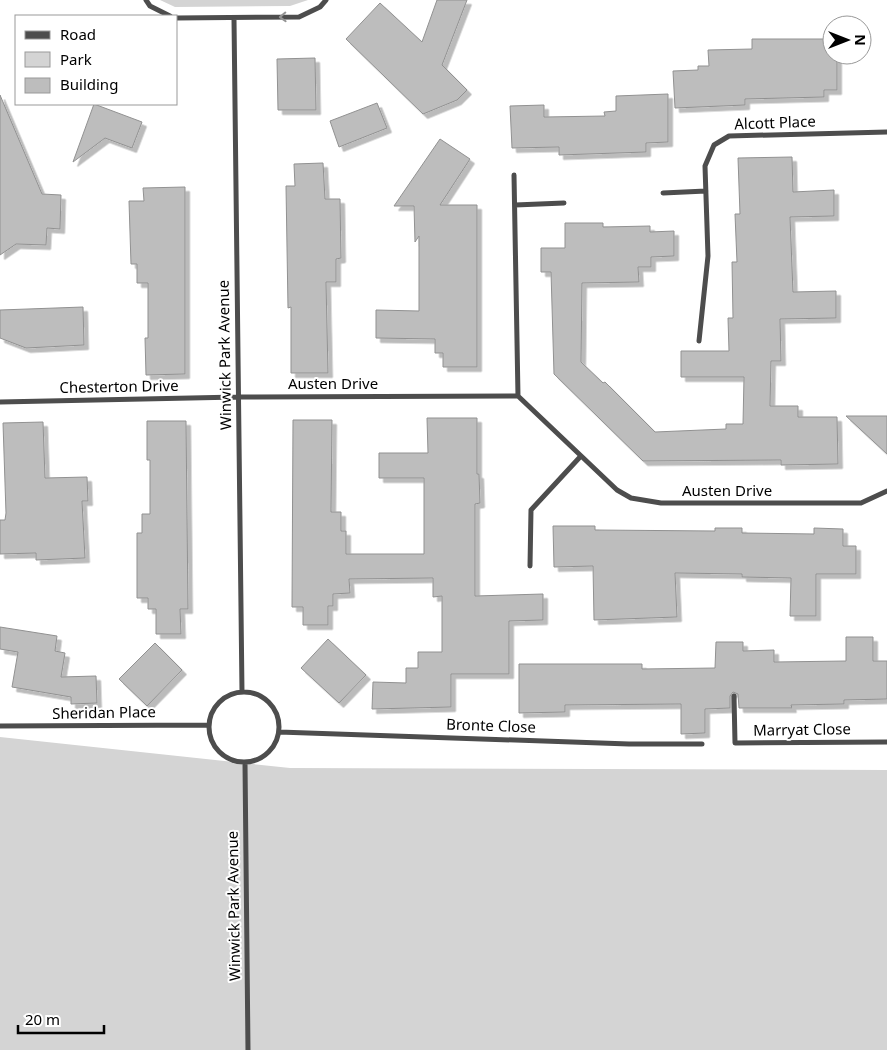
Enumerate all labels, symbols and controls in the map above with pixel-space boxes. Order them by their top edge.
one-way arrow [278,12,286,23]
legend [15,15,178,105]
north arrow [822,15,872,65]
text: Road [60,24,96,44]
text: N [851,34,870,46]
text: Park [60,49,92,69]
text: Building [60,74,118,94]
street label: Alcott Place [734,111,816,133]
street label: Winwick Park Avenue [213,280,235,430]
street label: Austen Drive [288,373,378,393]
street label: Chesterton Drive [59,375,179,397]
street label: Austen Drive [682,480,772,500]
street label: Sheridan Place [52,701,156,723]
street label: Bronte Close [446,713,536,737]
street label: Marryat Close [753,718,851,740]
street label: Winwick Park Avenue [222,831,244,981]
scale bar [18,1002,104,1034]
text: 20 m [25,1009,60,1029]

